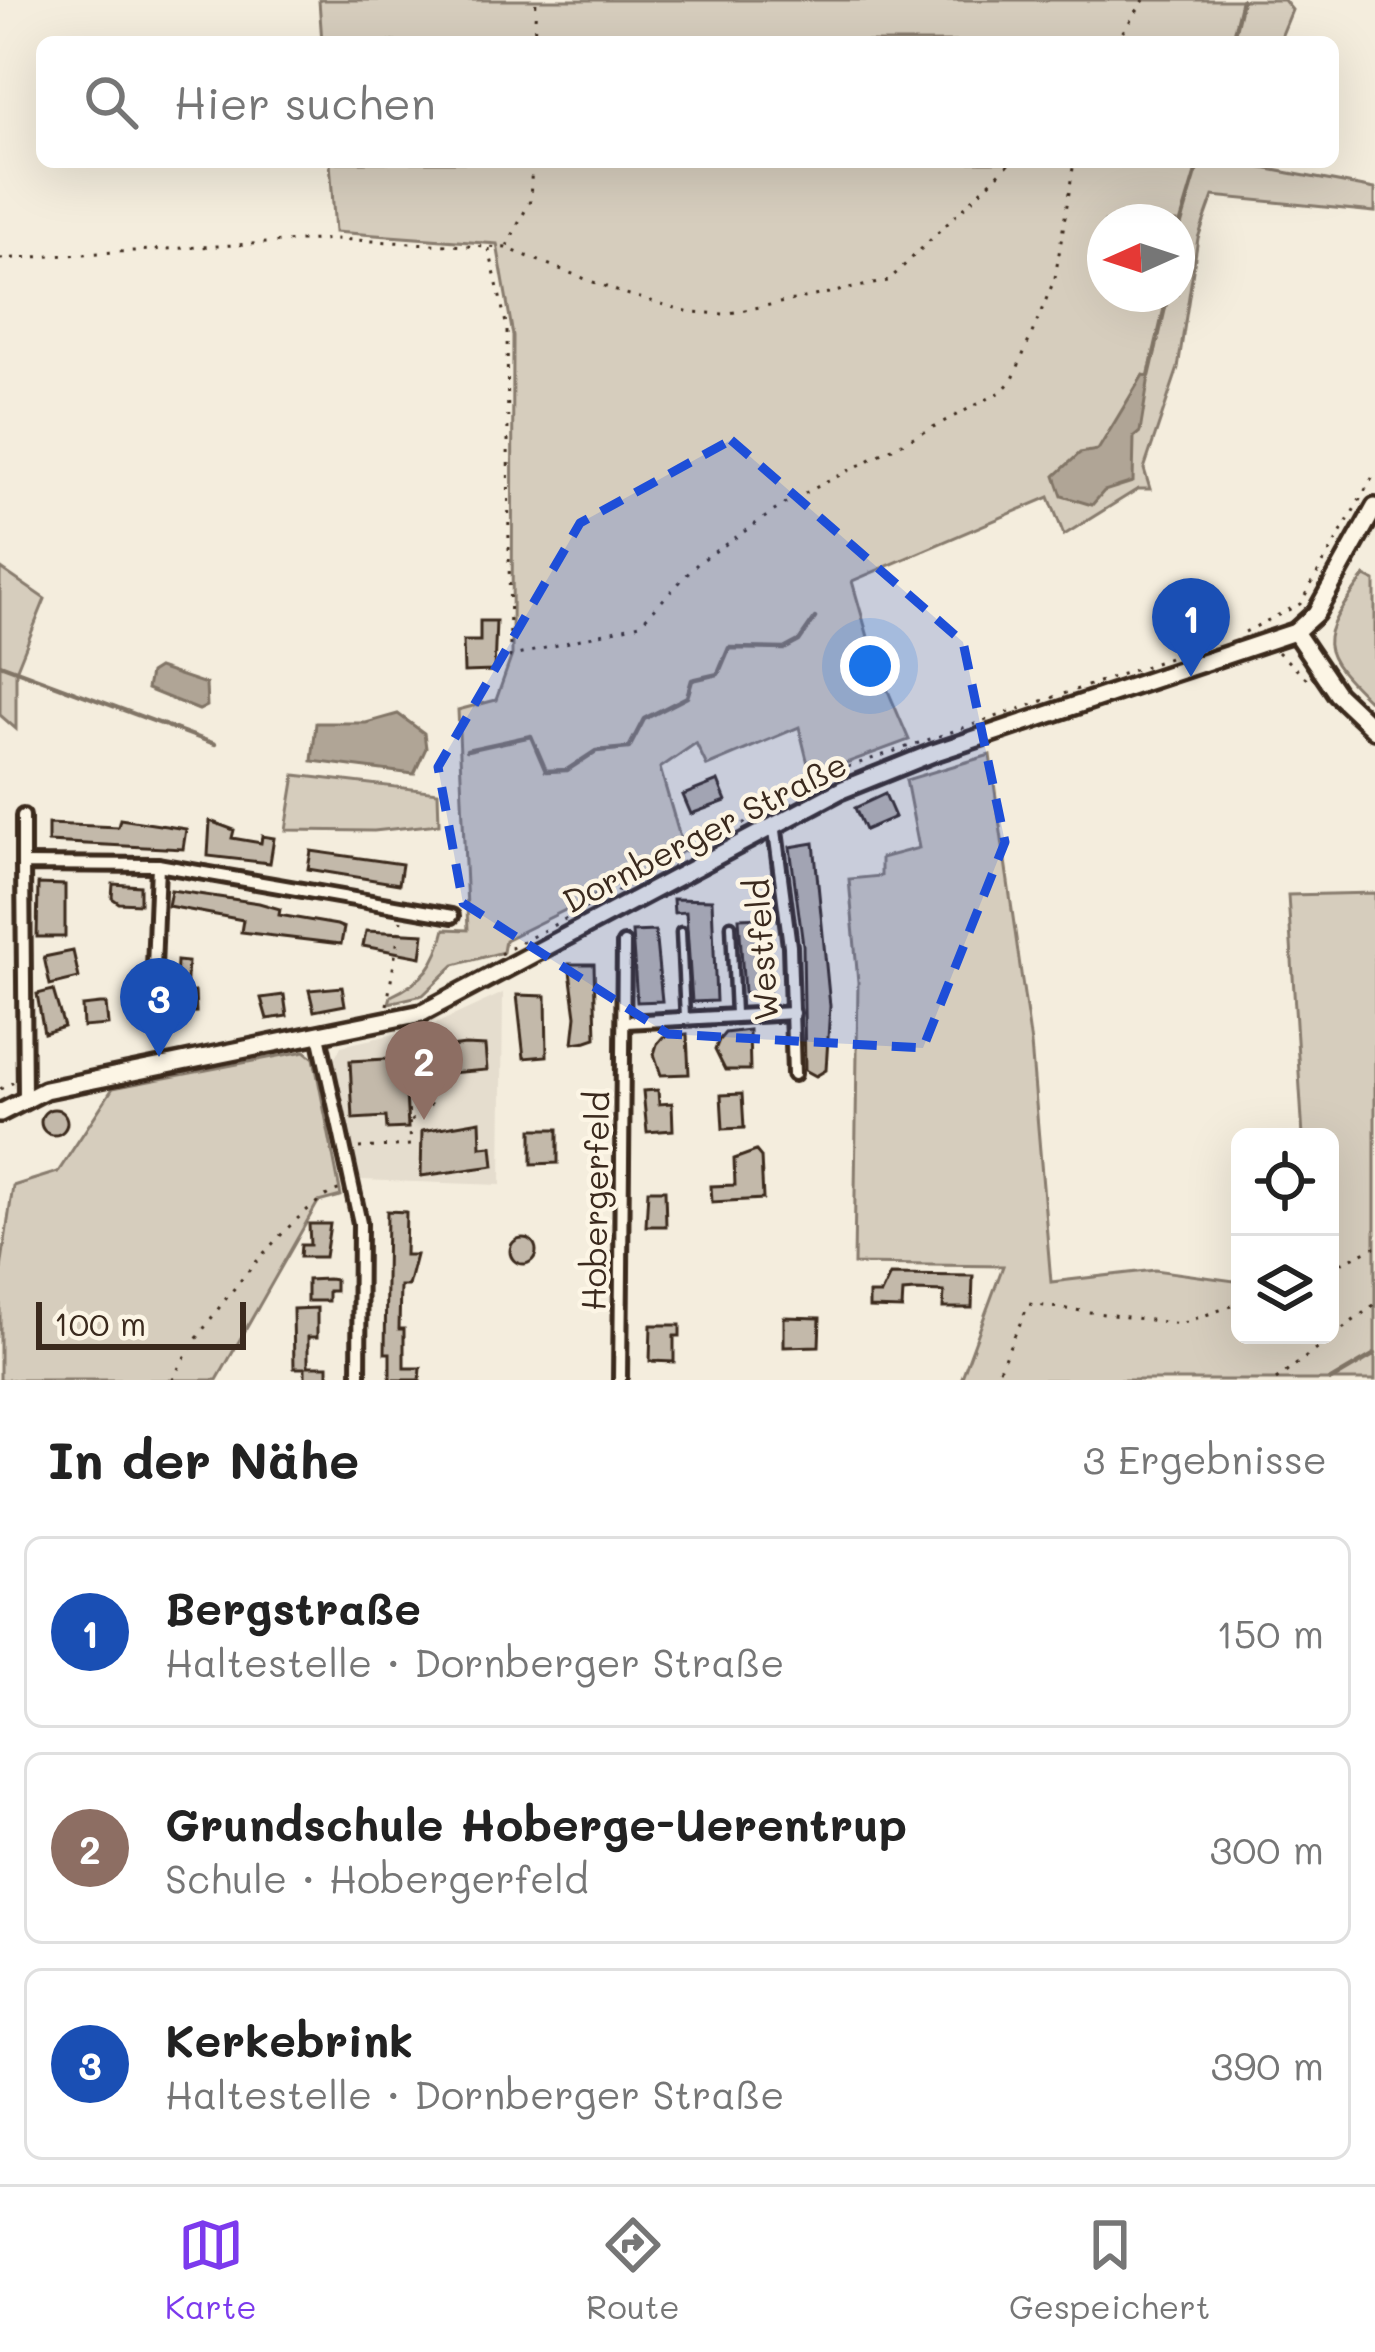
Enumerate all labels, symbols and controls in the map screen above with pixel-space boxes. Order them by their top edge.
search box [36,36,1339,168]
icon: search [78,69,144,135]
text: Hier suchen [174,73,436,131]
north arrow [1087,204,1195,312]
pin: 1 [1152,578,1230,677]
your location [840,636,900,696]
street label: Dornberger Straße [555,741,853,921]
street label: Westfeld [734,877,786,1023]
pin: 3 [120,958,198,1057]
pin: 2 [385,1021,463,1120]
street label: Hobergerfeld [571,1091,617,1311]
map controls [1231,1128,1339,1344]
button: locate [1231,1128,1339,1236]
button: layers [1231,1236,1339,1344]
scale bar [36,1296,246,1349]
text: 100 m [54,1301,146,1344]
text: In der Nähe [48,1425,359,1492]
text: 3 Ergebnisse [1083,1433,1327,1484]
text: Bergstraße [165,1578,421,1636]
text: 1 [81,1607,99,1658]
text: 150 m [1216,1607,1324,1658]
text: Haltestelle · Dornberger Straße [165,1636,784,1687]
text: Grundschule Hoberge-Uerentrup [165,1794,907,1852]
text: 2 [79,1823,101,1874]
text: 300 m [1209,1823,1324,1874]
text: Schule · Hobergerfeld [165,1852,589,1903]
text: Kerkebrink [165,2010,413,2068]
text: 3 [78,2039,102,2090]
text: 390 m [1210,2039,1324,2090]
text: Haltestelle · Dornberger Straße [165,2068,784,2119]
tab: Karte [165,2212,257,2327]
tab: Route [586,2212,680,2327]
tab: Gespeichert [1009,2212,1210,2327]

